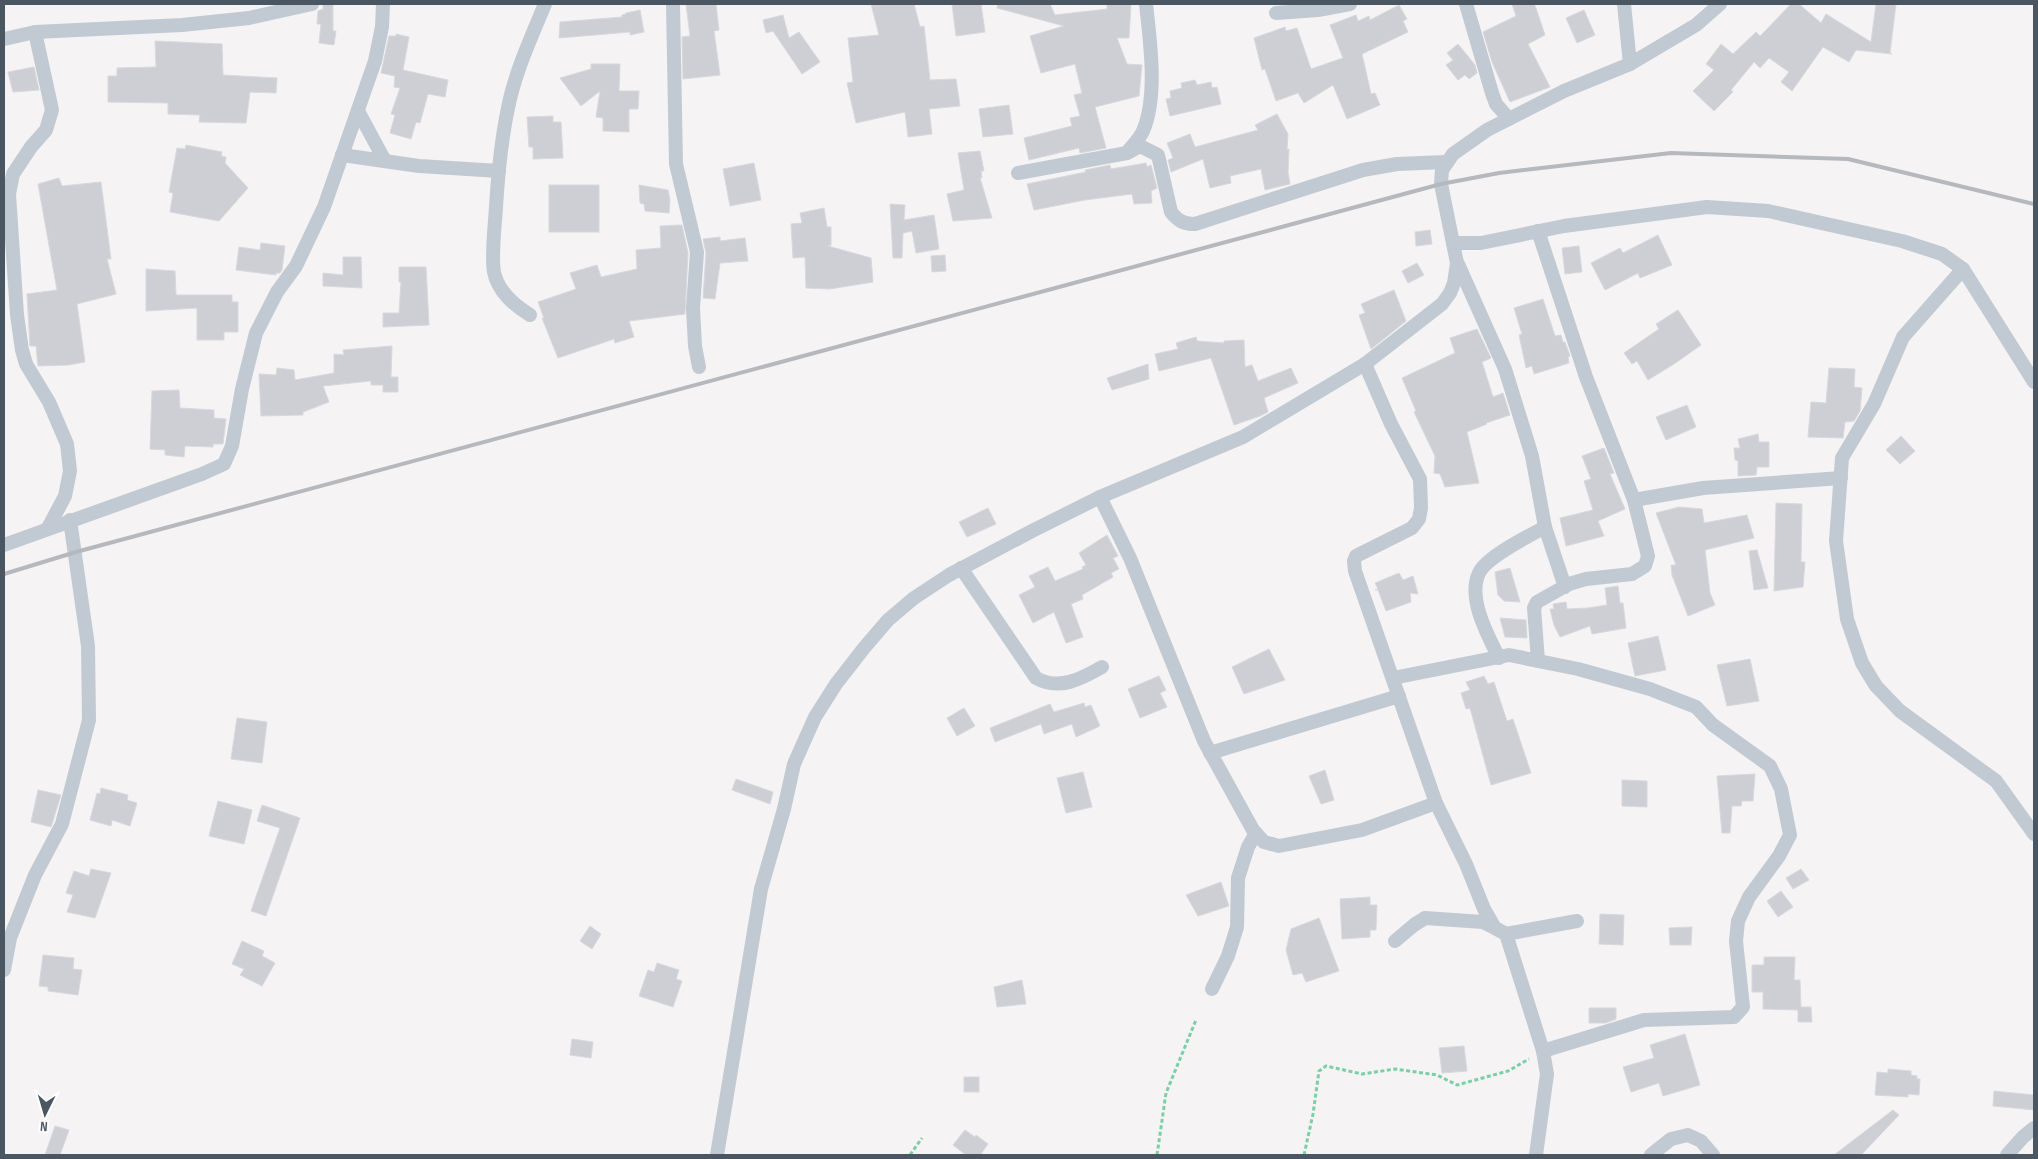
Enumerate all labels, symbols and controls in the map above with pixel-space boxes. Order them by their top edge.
north arrow [20,1089,70,1139]
text: N [39,1118,48,1135]

